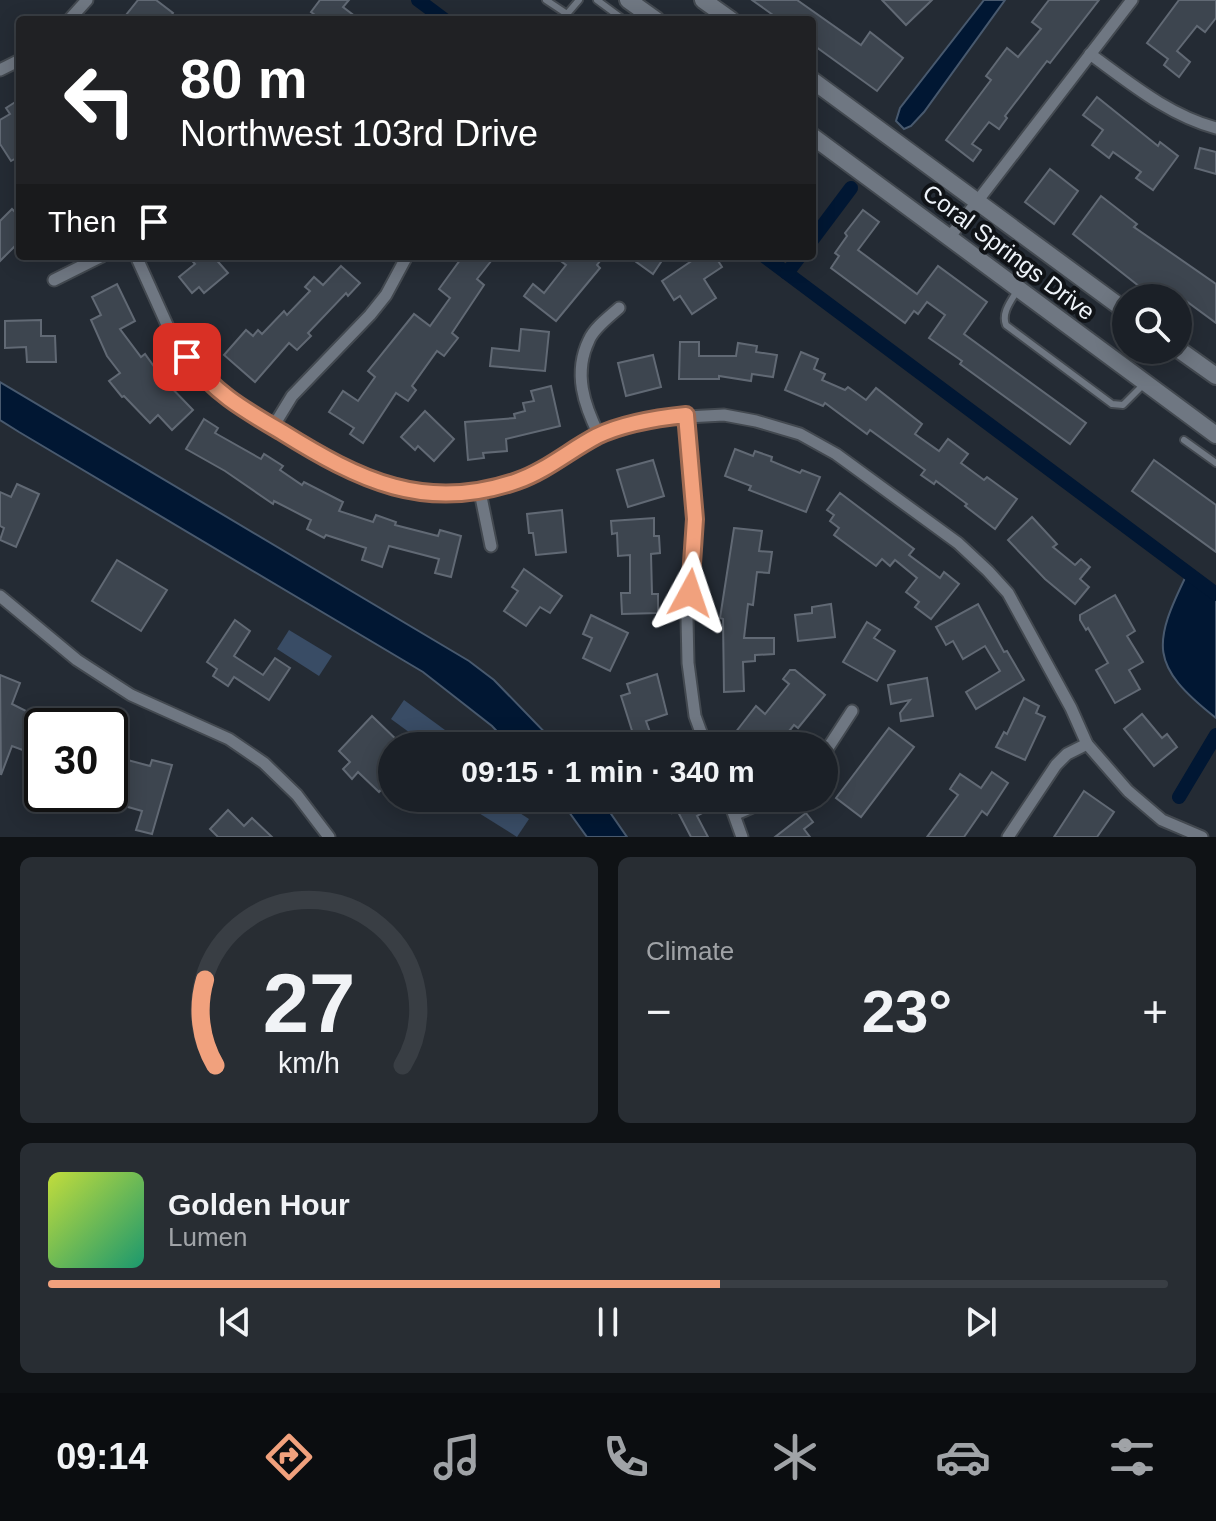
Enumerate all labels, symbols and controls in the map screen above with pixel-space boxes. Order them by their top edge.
text: 80 m [180,47,308,110]
icon: left [48,48,152,152]
text: Northwest 103rd Drive [180,113,538,154]
street label: Coral Springs Drive [918,179,1100,325]
icon: arrive [132,200,176,244]
text: Then [48,205,116,238]
map controls [1112,284,1192,364]
button: search [1112,284,1192,364]
pin [153,323,221,391]
icon: arrive [165,335,209,379]
position arrow [648,551,732,635]
speed limit sign: 30 [24,708,128,812]
text: 09:15 · 1 min · 340 m [461,755,755,788]
text: Climate [646,936,734,966]
text: 27 [263,957,355,1050]
text: 23° [862,978,952,1045]
text: − [646,987,672,1036]
text: + [1142,987,1168,1036]
text: km/h [278,1047,340,1079]
text: Golden Hour [168,1188,350,1221]
text: Lumen [168,1222,248,1252]
icon: previous [213,1300,257,1344]
icon: pause [586,1300,630,1344]
icon: next [959,1300,1003,1344]
icon: directions [261,1429,317,1485]
icon: music [429,1429,485,1485]
icon: phone [598,1429,654,1485]
icon: climate [767,1429,823,1485]
icon: car [935,1429,991,1485]
icon: filters [1104,1429,1160,1485]
text: 09:14 [56,1436,148,1477]

